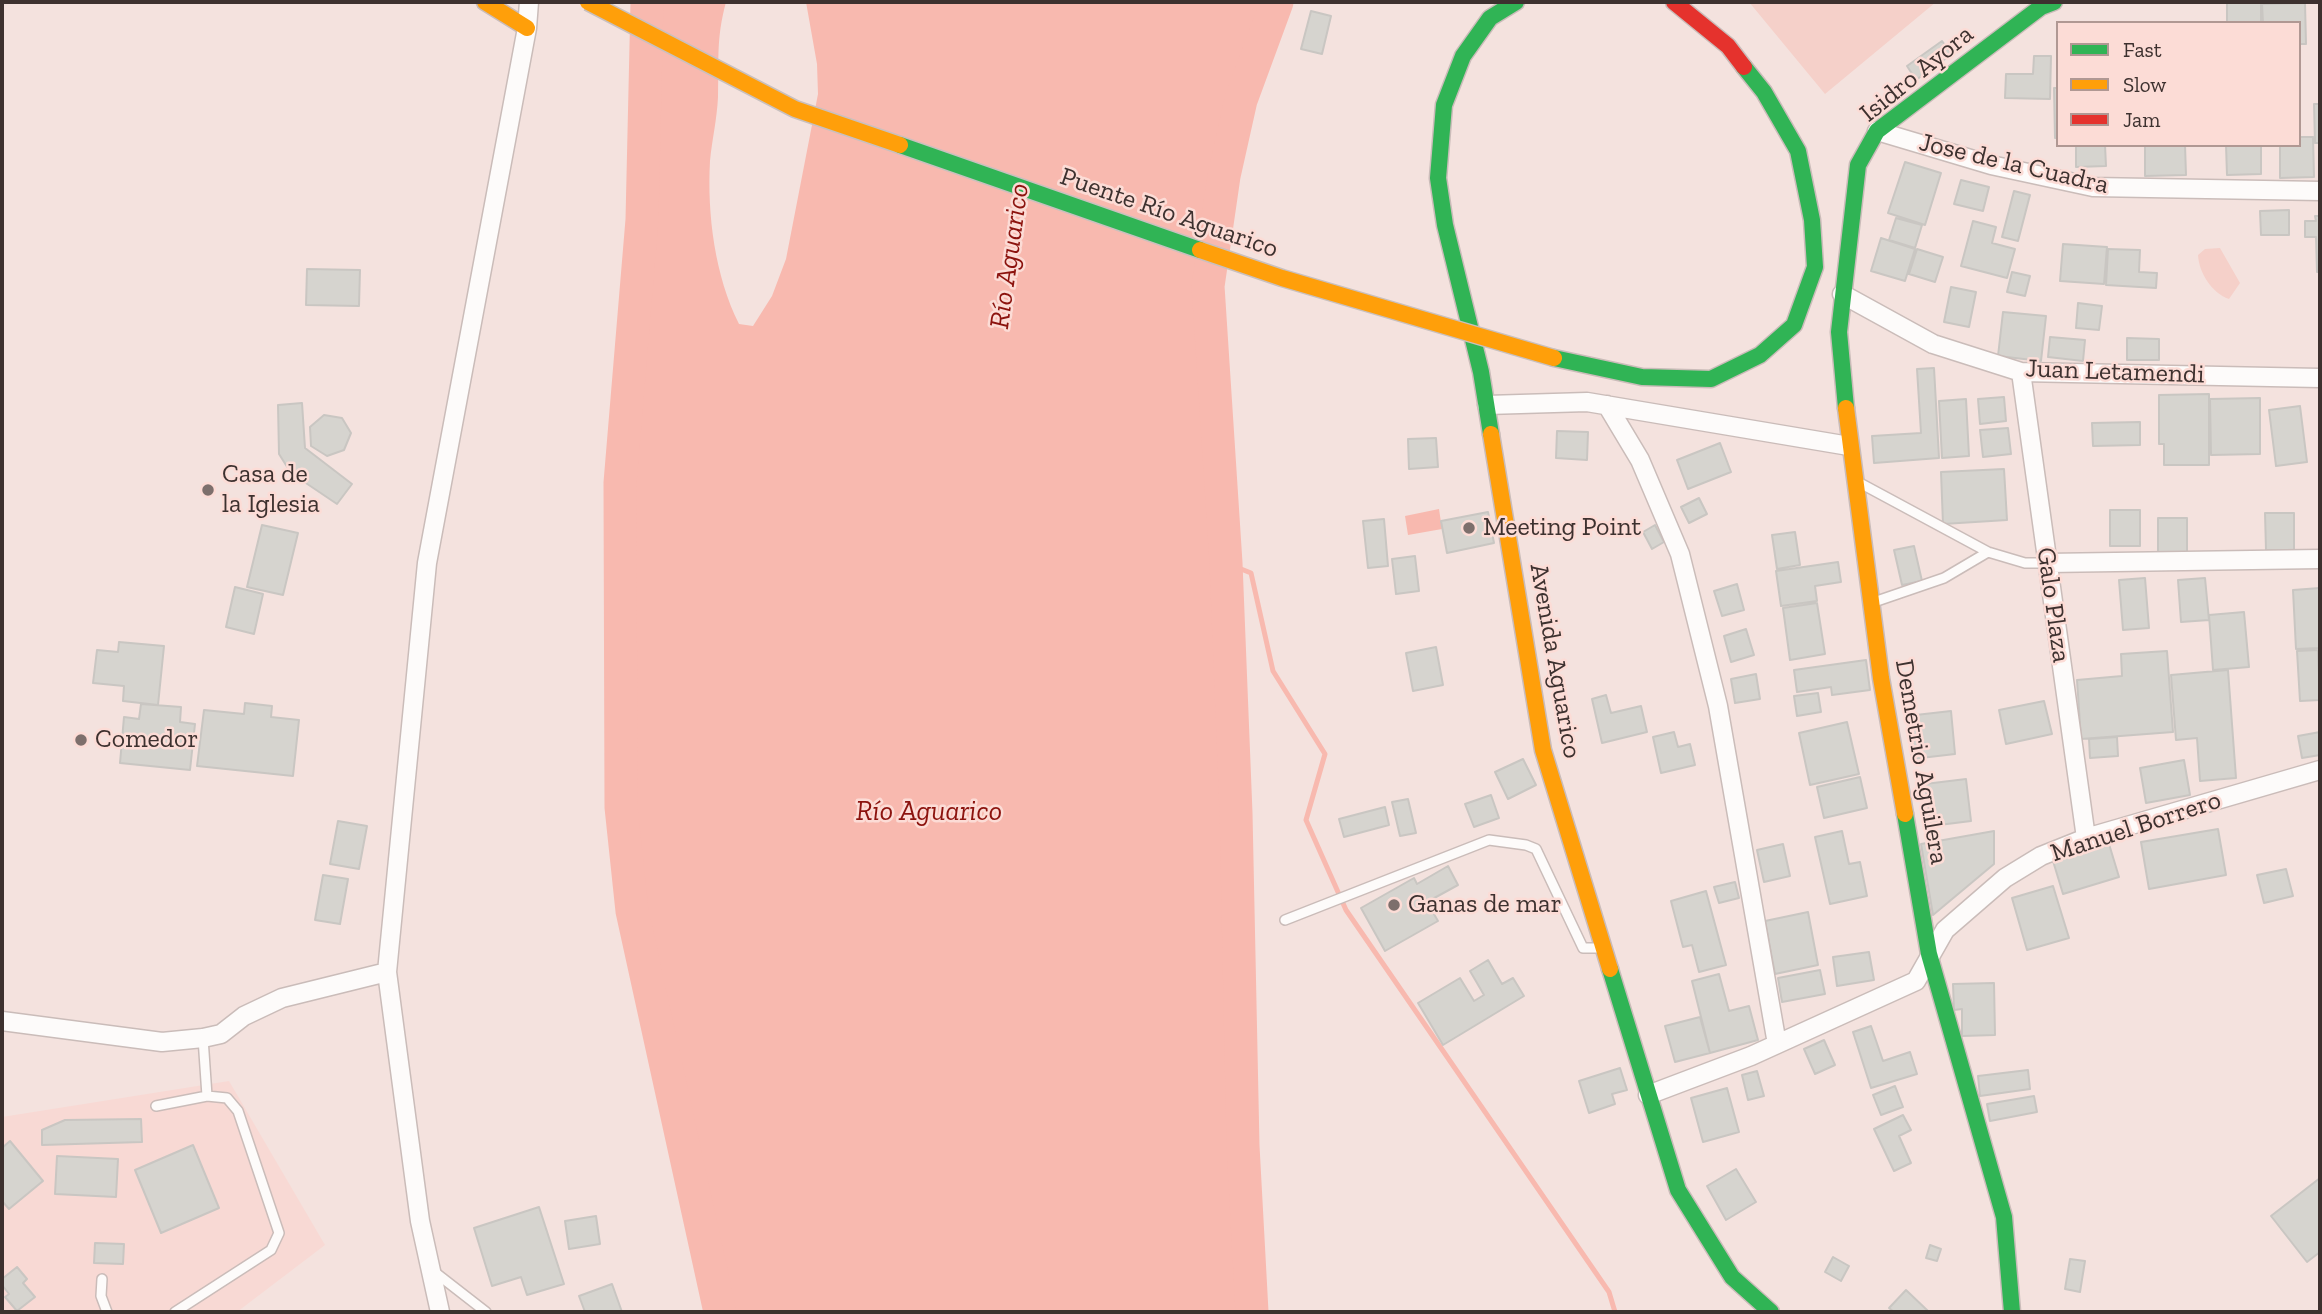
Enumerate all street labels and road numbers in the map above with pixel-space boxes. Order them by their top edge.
street label: Isidro Ayora [1854,19,1980,129]
street label: Jose de la Cuadra [1916,127,2112,201]
street label: Puente Río Aguarico [1056,161,1282,265]
street label: Juan Letamendi [2025,353,2205,391]
street label: Galo Plaza [2030,546,2076,664]
street label: Avenida Aguarico [1523,561,1587,761]
street label: Demetrio Aguilera [1888,657,1954,867]
street label: Manuel Borrero [2047,785,2225,869]

